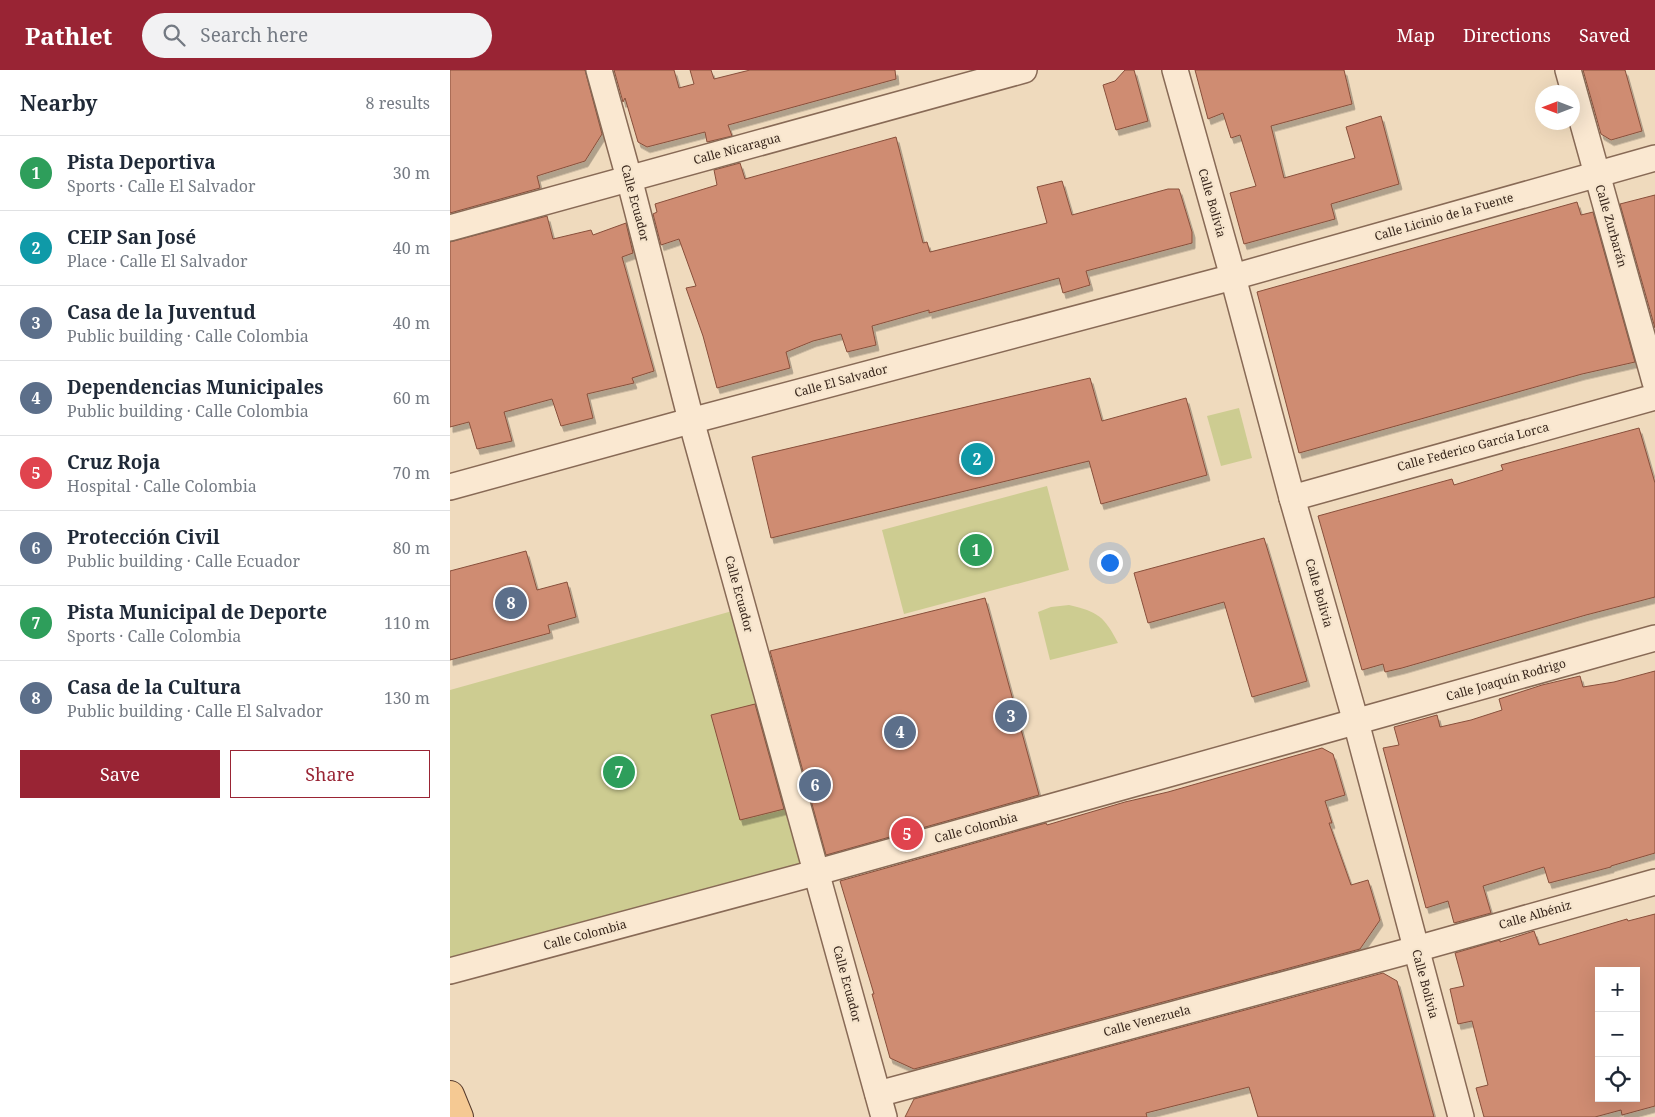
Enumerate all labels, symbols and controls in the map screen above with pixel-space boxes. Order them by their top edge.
search box [142,13,492,58]
text: Pathlet [25,19,112,52]
icon: search [160,21,188,49]
text: Search here [200,22,308,48]
text: Map [1397,23,1435,47]
text: Directions [1463,23,1551,47]
text: Saved [1579,23,1630,47]
north arrow [1535,85,1580,130]
text: Nearby [20,89,98,117]
text: 8 results [366,92,430,114]
street label: Calle Nicaragua [691,129,783,168]
text: Pista Deportiva [67,149,216,175]
text: 1 [31,162,41,184]
text: 30 m [393,162,430,184]
street label: Calle Ecuador [617,163,654,243]
street label: Calle Bolivia [1195,166,1231,240]
text: Sports · Calle El Salvador [67,175,256,197]
street label: Calle Zurbarán [1592,182,1632,270]
street label: Calle Licinio de la Fuente [1372,189,1515,245]
text: CEIP San José [67,224,196,250]
text: 2 [31,237,41,259]
text: 40 m [393,237,430,259]
text: Place · Calle El Salvador [67,250,247,272]
text: Casa de la Juventud [67,299,256,325]
text: 3 [31,312,41,334]
text: 40 m [393,312,430,334]
text: Public building · Calle Colombia [67,325,309,347]
street label: Calle El Salvador [792,360,890,401]
text: Dependencias Municipales [67,374,323,400]
text: 4 [31,387,41,409]
text: 60 m [393,387,430,409]
text: Public building · Calle Colombia [67,400,309,422]
street label: Calle Federico García Lorca [1395,418,1551,475]
pin: 2 [961,440,993,478]
text: Cruz Roja [67,449,160,475]
text: 5 [31,462,41,484]
text: 70 m [393,462,430,484]
text: Hospital · Calle Colombia [67,475,257,497]
text: Protección Civil [67,524,220,550]
pin: 1 [960,531,992,569]
text: 6 [31,537,41,559]
text: 80 m [393,537,430,559]
text: Public building · Calle Ecuador [67,550,300,572]
your location [1097,550,1123,576]
street label: Calle Ecuador [721,554,758,634]
street label: Calle Bolivia [1302,556,1338,630]
pin: 8 [495,584,527,622]
text: Pista Municipal de Deporte [67,599,327,625]
text: 7 [31,612,41,634]
text: 110 m [384,612,430,634]
text: Sports · Calle Colombia [67,625,241,647]
street label: Calle Joaquín Rodrigo [1444,654,1568,705]
text: Casa de la Cultura [67,674,241,700]
text: 8 [31,687,41,709]
text: 130 m [384,687,430,709]
pin: 3 [995,697,1027,735]
text: Public building · Calle El Salvador [67,700,323,722]
pin: 4 [884,713,916,751]
button: Save [20,750,220,798]
button: Share [230,750,430,798]
pin: 7 [603,753,635,791]
pin: 6 [799,766,831,804]
street label: Calle Colombia [932,808,1020,847]
pin: 5 [891,815,923,853]
street label: Calle Albéniz [1497,896,1573,933]
street label: Calle Colombia [541,915,629,954]
street label: Calle Ecuador [829,944,866,1024]
street label: Calle Bolivia [1408,947,1443,1021]
map controls [1595,967,1640,1102]
button: + [1595,967,1640,1012]
street label: Calle Venezuela [1101,1001,1193,1040]
button: − [1595,1012,1640,1057]
button: locate [1595,1057,1640,1102]

